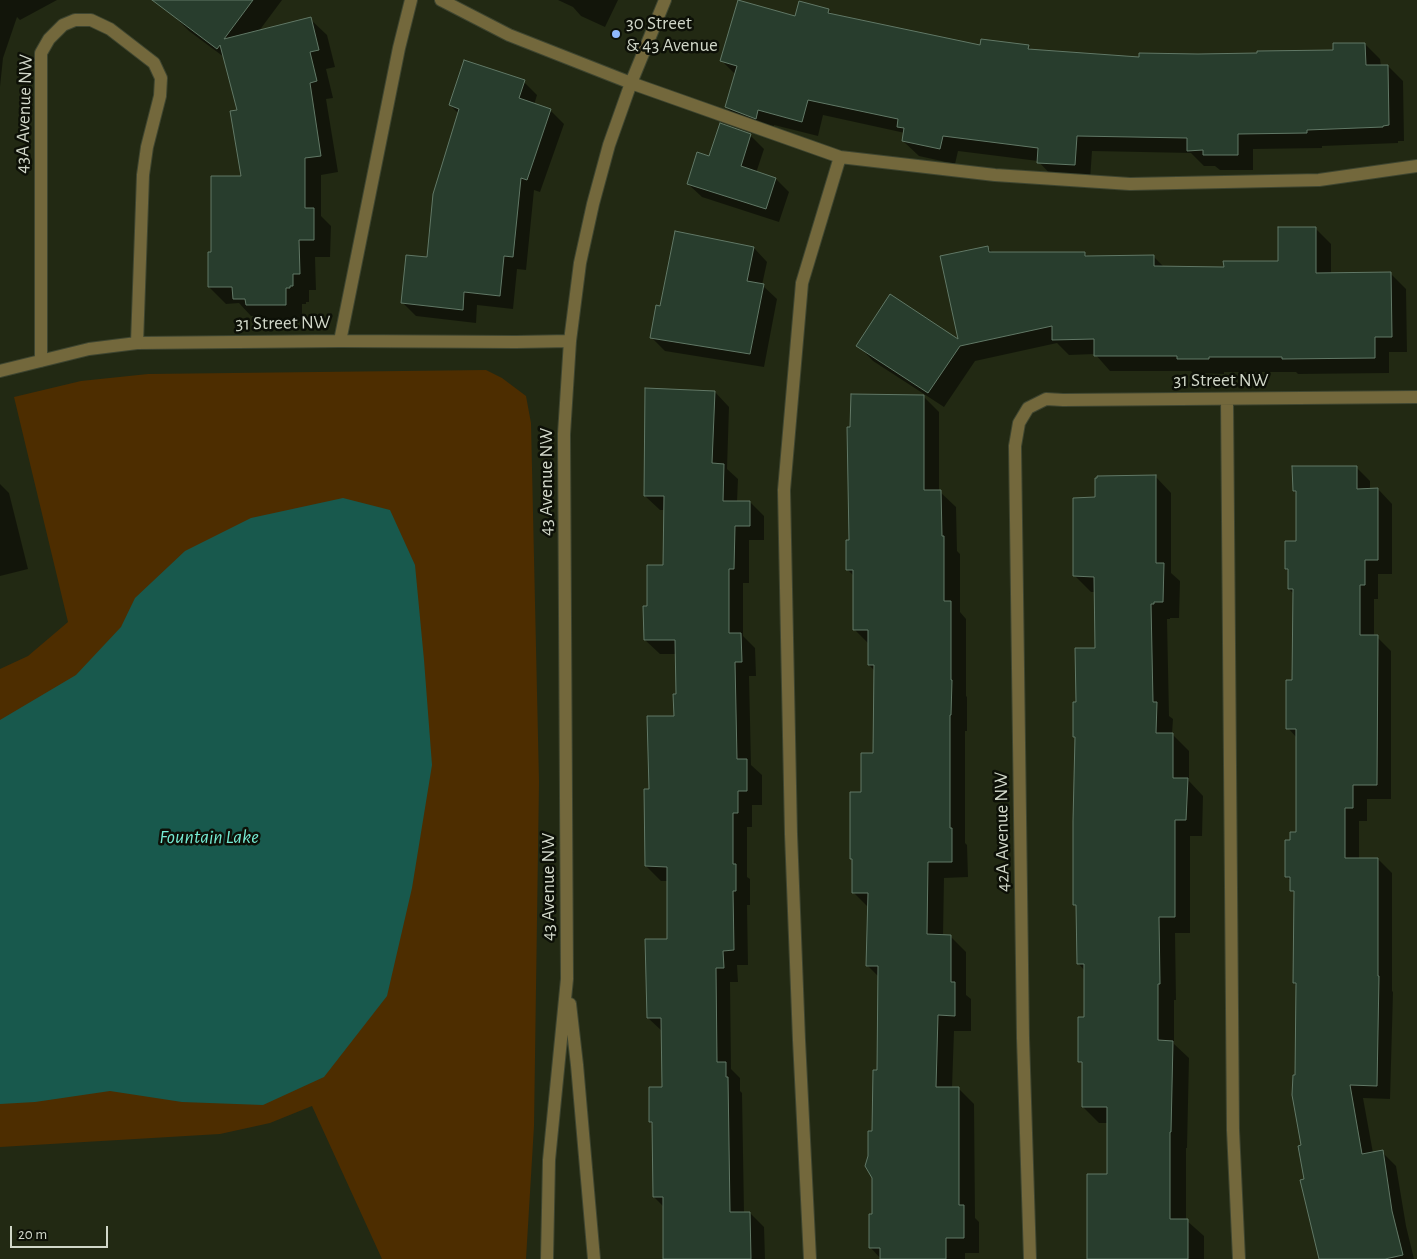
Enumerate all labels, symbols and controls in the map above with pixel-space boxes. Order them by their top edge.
place label: 30 Street & 43 Avenue [626,12,718,56]
marker: 30 Street & 43 Avenue [610,28,622,40]
street label: 43A Avenue NW [11,54,37,174]
street label: 31 Street NW [235,311,331,335]
street label: 31 Street NW [1174,369,1268,391]
street label: 43 Avenue NW [535,428,557,536]
street label: 42A Avenue NW [990,772,1014,892]
water label: Fountain Lake [159,825,259,849]
street label: 43 Avenue NW [537,833,559,941]
scale bar [12,1216,110,1248]
text: 20 m [18,1227,47,1242]

